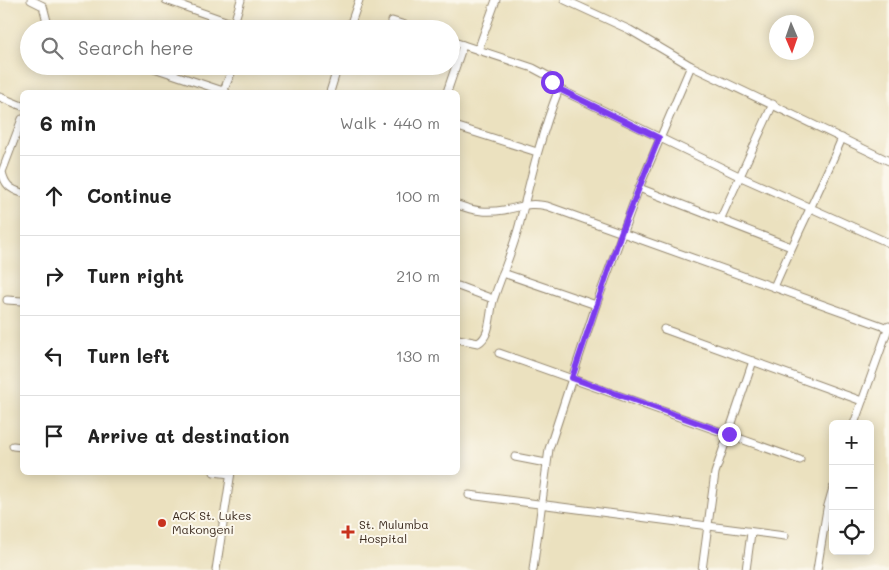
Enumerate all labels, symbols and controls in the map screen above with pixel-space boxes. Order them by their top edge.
north arrow [769,15,814,60]
search box [20,20,460,75]
icon: search [38,34,66,62]
text: Search here [78,35,194,60]
route start [541,71,564,94]
text: 6 min [40,109,96,136]
text: Walk · 440 m [340,112,440,133]
icon: ahead [40,182,68,210]
text: Continue [87,183,172,208]
text: 100 m [395,185,440,206]
icon: right [40,262,68,290]
text: Turn right [87,263,184,288]
text: 210 m [396,265,440,286]
icon: left [40,342,68,370]
text: Turn left [87,343,170,368]
text: 130 m [396,345,440,366]
map controls [829,420,874,555]
button: + [829,420,874,465]
icon: arrive [40,422,68,450]
text: Arrive at destination [87,423,290,448]
route end [718,423,741,446]
button: − [829,465,874,510]
place label: ACK St. Lukes Makongeni [172,507,251,537]
button: locate [829,510,874,555]
place label: St. Mulumba Hospital [359,516,429,546]
marker: ACK St. Lukes Makongeni [156,517,168,529]
marker: St. Mulumba Hospital [341,525,355,539]

